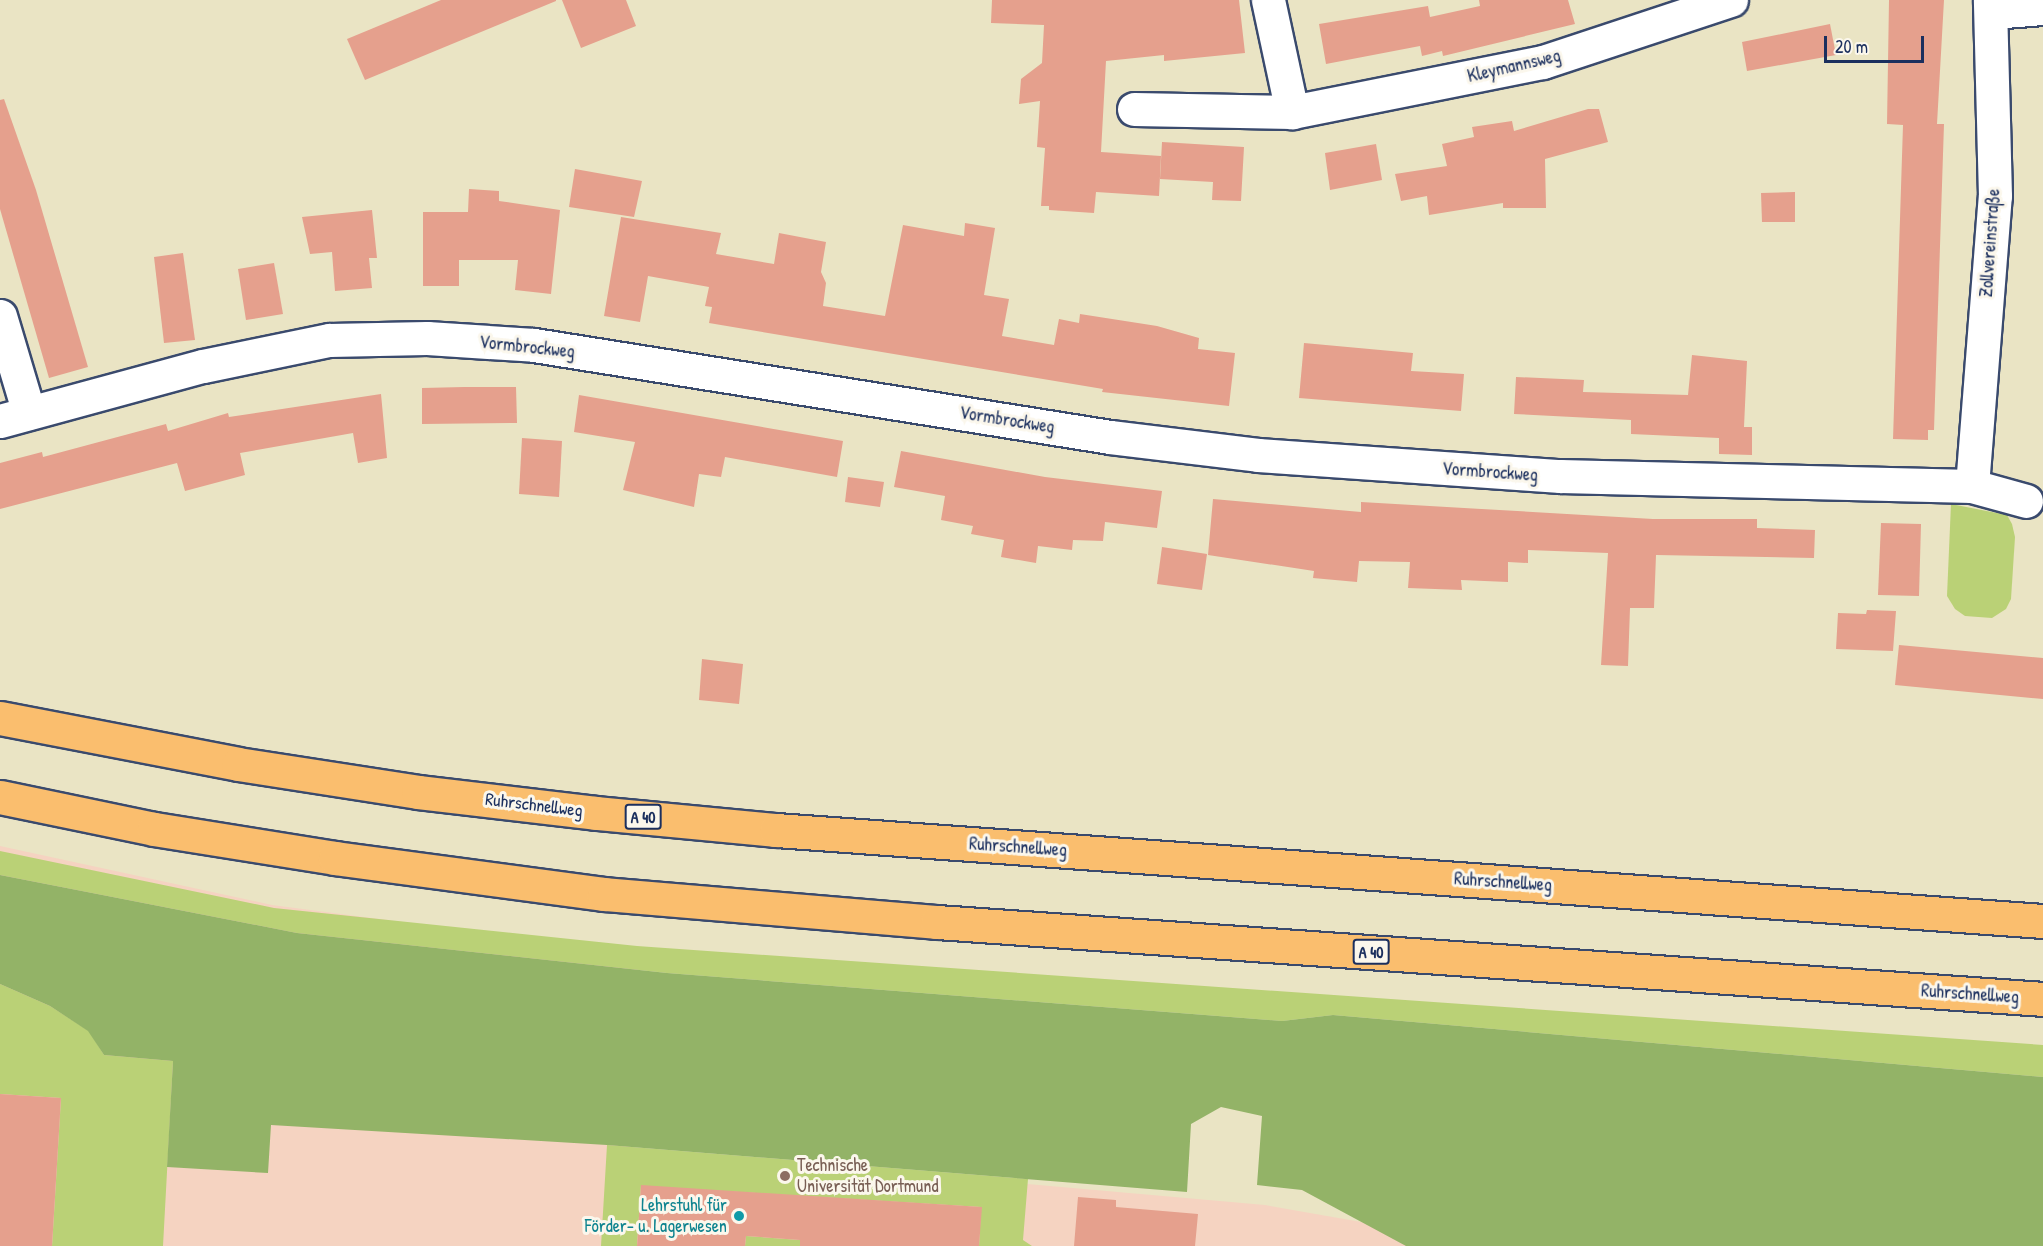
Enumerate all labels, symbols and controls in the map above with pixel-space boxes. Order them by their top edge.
scale bar [1827,24,1928,62]
text: 20 m [1835,34,1868,59]
street label: Kleymannsweg [1465,45,1563,87]
street label: Zollvereinstraße [1975,188,2005,298]
street label: Vormbrockweg [478,331,576,363]
street label: Vormbrockweg [958,402,1056,438]
street label: Vormbrockweg [1441,458,1539,486]
street label: Ruhrschnellweg [484,788,584,822]
road number: A 40 [624,804,662,830]
street label: Ruhrschnellweg [968,833,1068,861]
street label: Ruhrschnellweg [1453,868,1553,896]
road number: A 40 [1352,939,1390,965]
street label: Ruhrschnellweg [1920,980,2020,1008]
place label: Technische Universität Dortmund [797,1155,938,1198]
marker: Technische Universität Dortmund [778,1169,792,1183]
place label: Lehrstuhl für Förder- u. Lagerwesen [585,1195,727,1238]
marker: Lehrstuhl für Förder- u. Lagerwesen [732,1209,746,1223]

